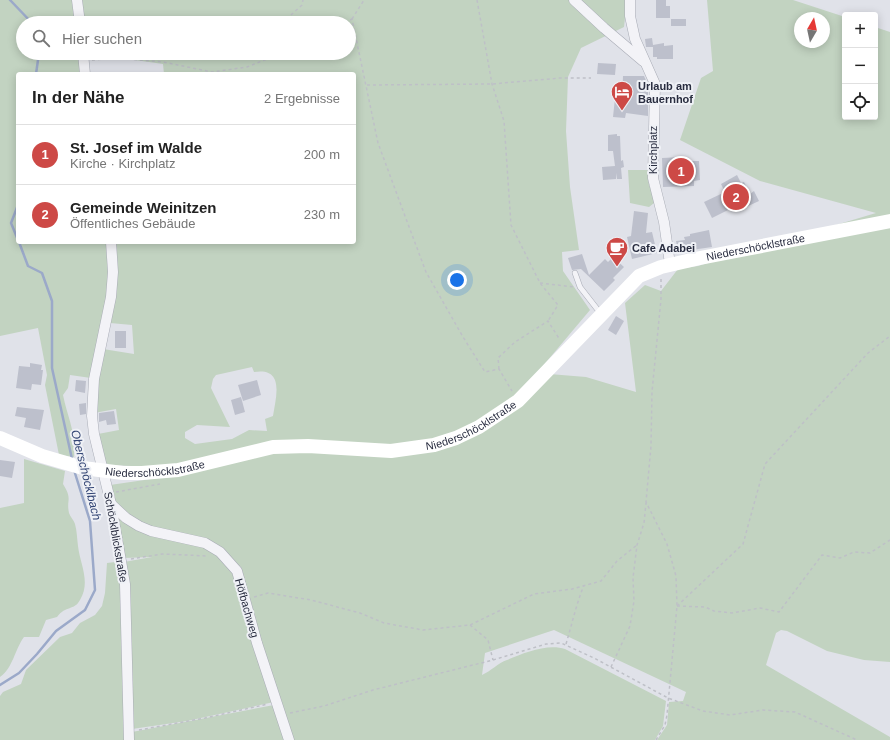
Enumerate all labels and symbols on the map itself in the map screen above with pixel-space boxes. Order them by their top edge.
north arrow [794,12,830,48]
hotel icon: Urlaub am Bauernhof [609,79,635,112]
place label: Urlaub am Bauernhof [638,80,693,105]
street label: Kirchplatz [647,126,659,174]
pin: 1 [668,156,694,186]
pin: 2 [723,182,749,212]
street label: Niederschöcklstraße [705,232,806,263]
cafe icon: Cafe Adabei [604,235,630,268]
place label: Cafe Adabei [632,242,695,254]
your location [447,270,467,290]
street label: Niederschöcklstraße [425,398,518,452]
water label: Oberschöcklbach [68,428,104,522]
street label: Niederschöcklstraße [104,458,206,479]
street label: Schöcklblickstraße [102,491,130,583]
street label: Höfbachweg [233,577,261,639]

